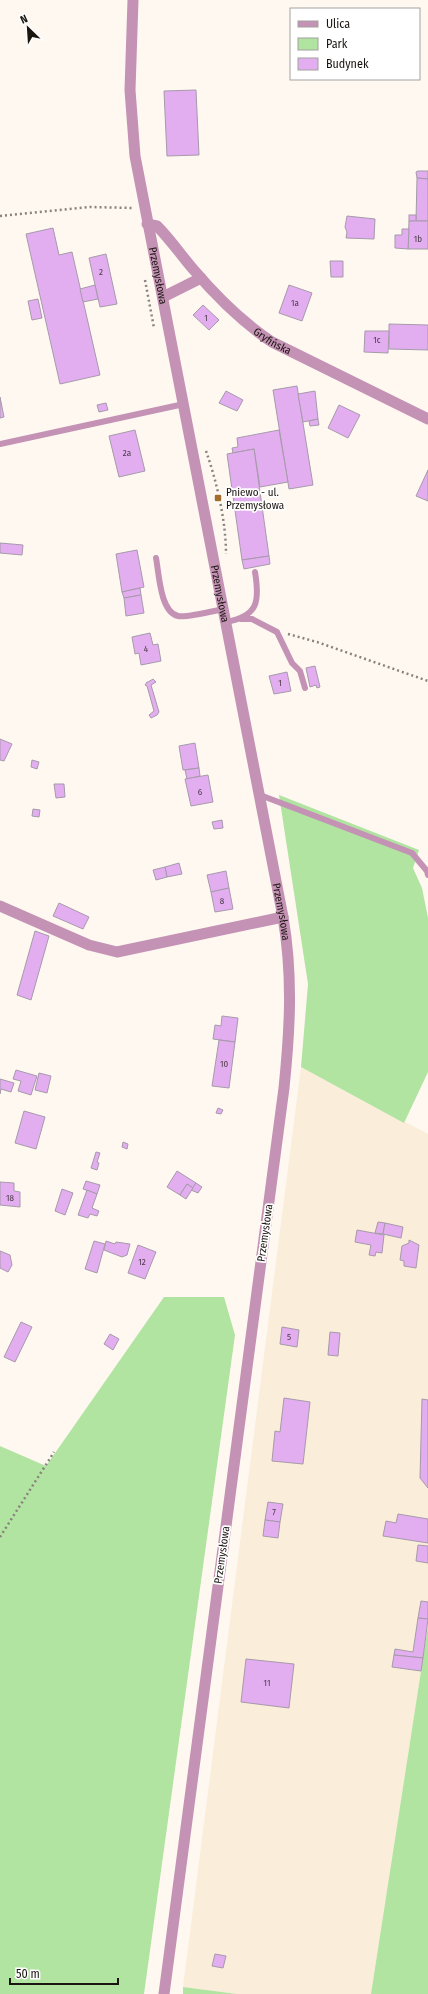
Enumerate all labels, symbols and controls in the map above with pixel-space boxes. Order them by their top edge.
north arrow [8,8,48,48]
legend [290,8,420,80]
text: N [18,12,30,27]
text: Ulica [326,17,350,31]
text: Park [326,37,348,51]
text: Budynek [326,57,369,71]
house number: 1b [414,234,422,244]
street label: Przemysłowa [146,246,170,305]
house number: 2 [99,267,103,277]
house number: 1a [291,298,300,308]
house number: 1 [204,313,208,323]
street label: Gryfińska [251,325,293,357]
house number: 1c [373,335,381,345]
house number: 2a [123,448,132,458]
place label: Pniewo - ul. Przemysłowa [226,486,284,512]
marker: Pniewo - ul. Przemysłowa [213,493,223,503]
street label: Przemysłowa [208,564,232,623]
house number: 4 [144,644,149,654]
house number: 1 [278,678,282,688]
house number: 6 [198,787,203,797]
street label: Przemysłowa [270,882,293,941]
house number: 8 [220,896,225,906]
house number: 10 [220,1059,228,1069]
house number: 18 [6,1193,15,1203]
street label: Przemysłowa [255,1203,275,1263]
house number: 12 [138,1257,146,1267]
house number: 5 [287,1332,291,1342]
house number: 7 [272,1507,276,1517]
street label: Przemysłowa [212,1525,232,1585]
house number: 11 [264,1678,270,1688]
scale bar [10,1960,118,1986]
text: 50 m [16,1967,40,1981]

